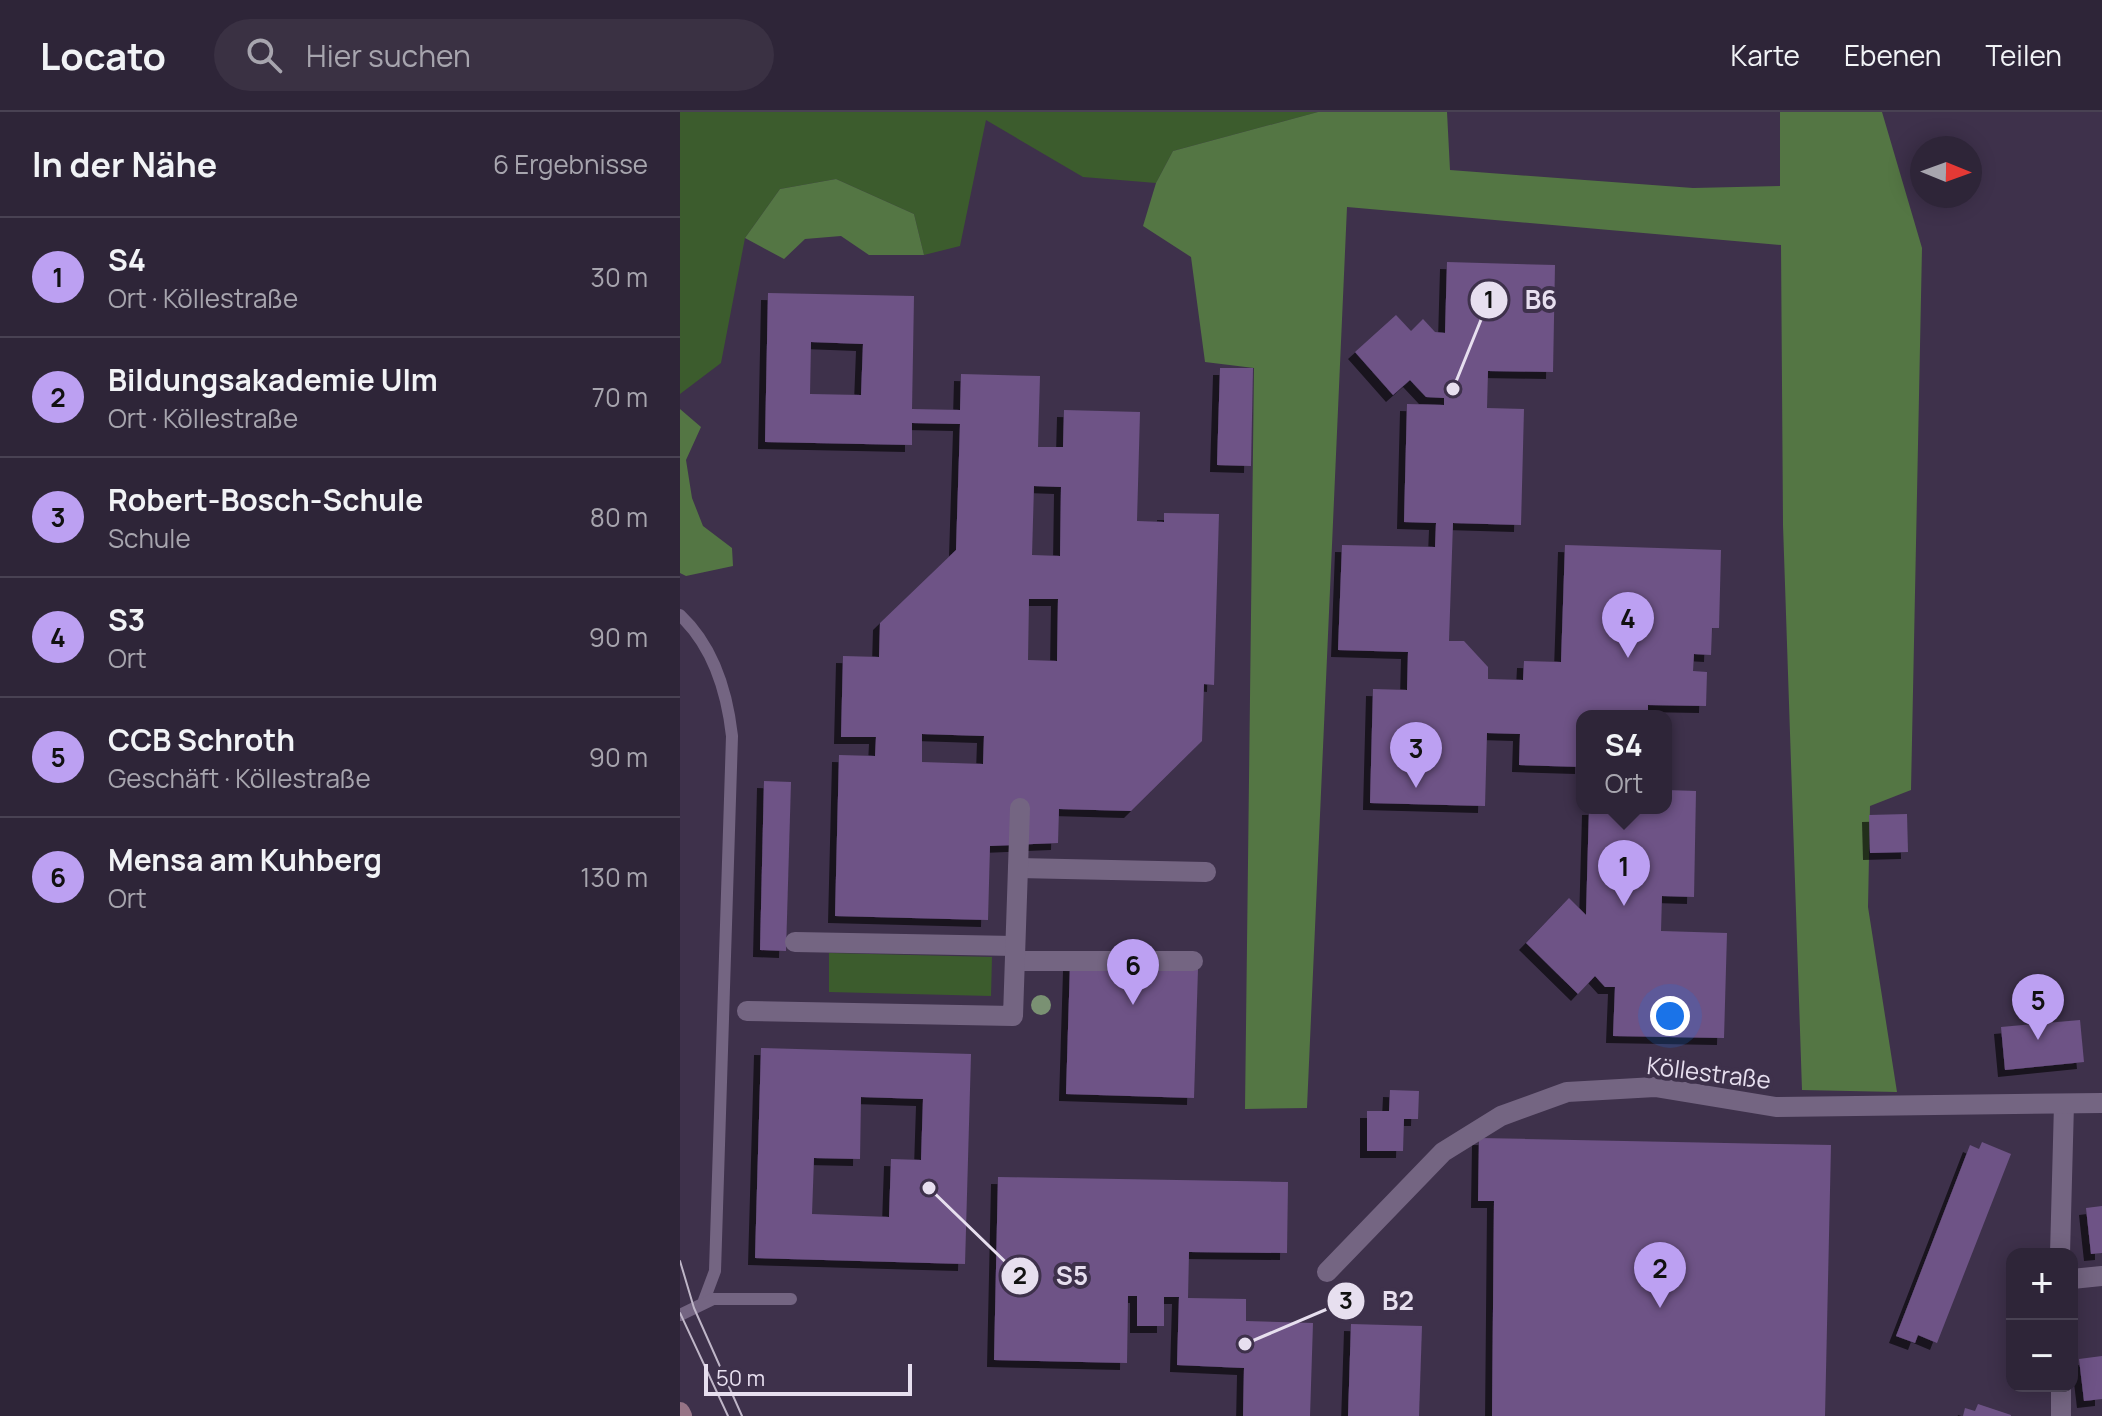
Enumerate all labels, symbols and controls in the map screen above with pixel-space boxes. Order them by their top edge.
search box [214,19,774,91]
text: Locato [40,29,166,81]
icon: search [242,33,286,77]
text: Hier suchen [306,35,471,76]
text: Karte [1731,36,1800,74]
text: Ebenen [1844,36,1942,74]
text: Teilen [1986,36,2062,74]
north arrow [1910,136,1982,208]
text: In der Nähe [32,141,217,187]
text: 6 Ergebnisse [493,146,648,182]
text: S4 [108,239,146,280]
text: 1 [52,259,64,295]
text: 30 m [591,259,648,295]
callout: B6 [1469,275,1573,325]
text: Ort · Köllestraße [108,280,298,316]
text: B6 [1525,281,1557,317]
text: 1 [1484,282,1494,315]
text: Bildungsakademie Ulm [108,359,438,400]
text: 2 [50,379,66,415]
text: 70 m [592,379,648,415]
text: Ort · Köllestraße [108,400,298,436]
text: Robert-Bosch-Schule [108,479,423,520]
text: 3 [50,499,66,535]
text: 80 m [590,499,648,535]
text: Schule [108,520,191,556]
pin: 4 [1602,592,1654,658]
text: S3 [108,599,145,640]
text: 4 [50,619,66,655]
text: 90 m [589,619,648,655]
text: Ort [108,640,147,676]
popup [1576,710,1672,814]
text: CCB Schroth [108,719,295,760]
pin: 3 [1390,722,1442,788]
text: S4 [1605,724,1643,765]
text: 5 [50,739,66,775]
text: 90 m [589,739,648,775]
text: Geschäft · Köllestraße [108,760,371,796]
text: Ort [1605,765,1643,801]
text: Mensa am Kuhberg [108,839,382,880]
pin: 1 [1598,840,1650,906]
text: 6 [50,859,66,895]
text: 130 m [580,859,648,895]
text: Ort [108,880,147,916]
pin: 6 [1107,939,1159,1005]
pin: 5 [2012,974,2064,1040]
your location [1650,996,1690,1036]
street label: Köllestraße [1645,1048,1773,1096]
pin: 2 [1634,1242,1686,1308]
map controls [2006,1248,2078,1392]
button: + [2006,1248,2078,1320]
callout: S5 [1000,1251,1104,1301]
text: S5 [1056,1257,1088,1293]
text: 2 [1013,1258,1027,1291]
callout: B2 [1326,1276,1430,1326]
text: B2 [1382,1282,1414,1318]
text: 3 [1339,1283,1353,1316]
button: − [2006,1320,2078,1392]
scale bar [704,1360,912,1396]
text: 50 m [716,1363,765,1393]

